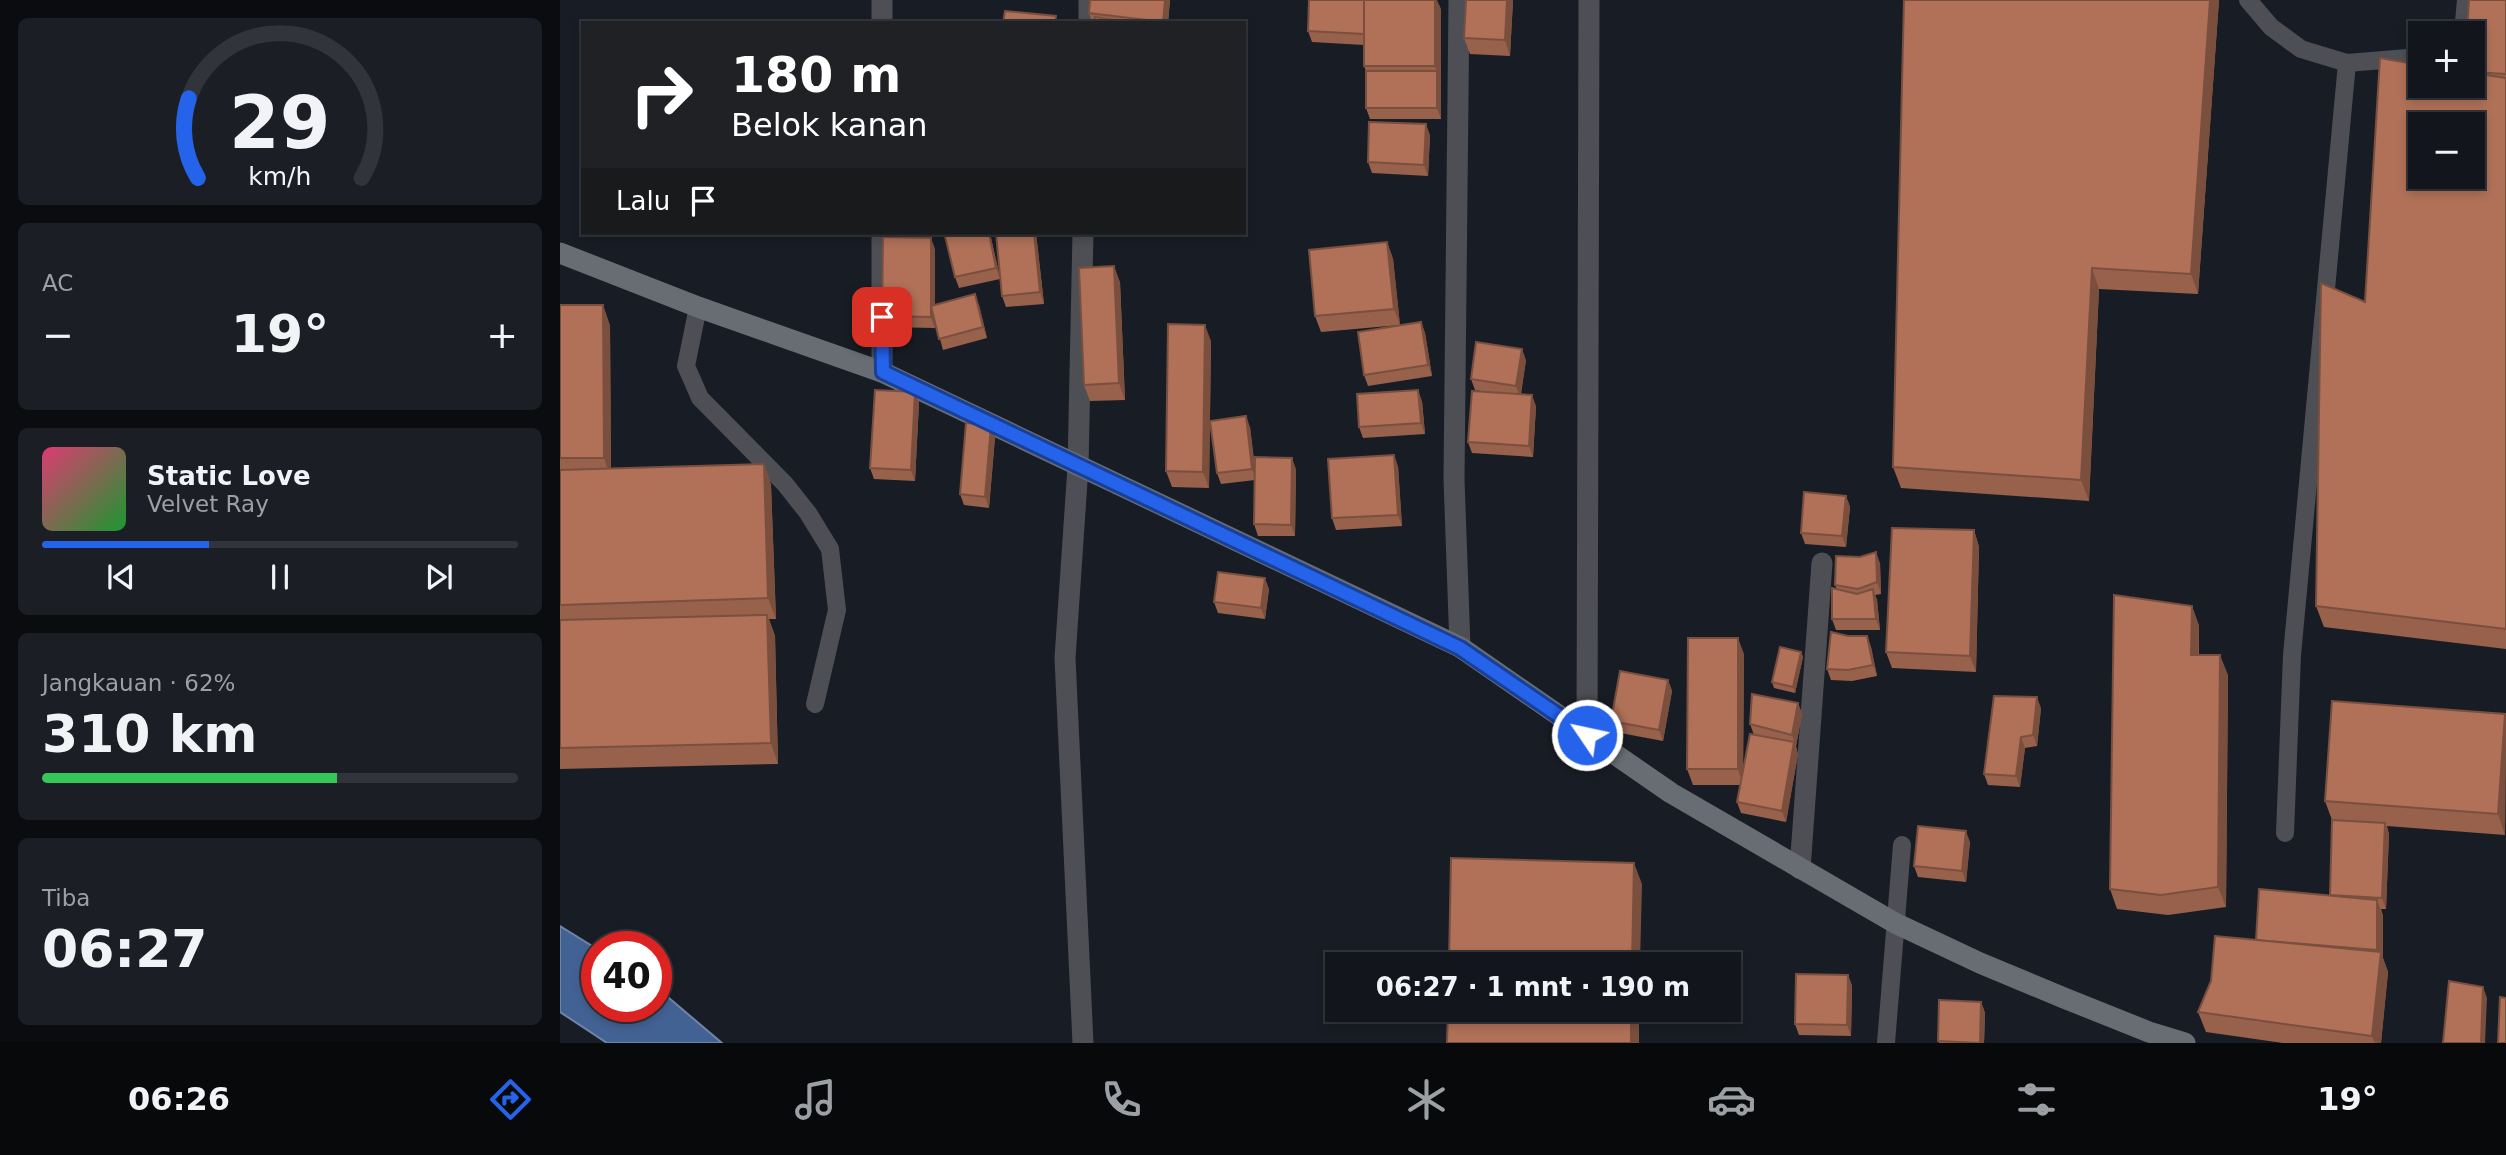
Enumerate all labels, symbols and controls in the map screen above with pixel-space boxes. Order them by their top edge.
map controls [2408,21,2485,189]
button: + [2408,21,2485,98]
text: 180 m [731,47,901,104]
icon: right [616,49,707,140]
text: 29 [229,80,331,165]
text: Belok kanan [731,106,928,144]
button: − [2408,112,2485,189]
text: km/h [248,161,312,190]
icon: arrive [684,182,722,220]
text: Lalu [616,186,670,216]
text: AC [42,270,73,296]
pin [852,287,912,347]
icon: arrive [863,298,901,336]
text: 19° [231,304,329,364]
text: − [42,313,74,357]
text: + [486,313,518,357]
text: Static Love [147,461,311,491]
text: Velvet Ray [147,491,269,517]
icon: previous [102,558,140,596]
icon: pause [261,558,299,596]
icon: next [420,558,458,596]
text: Jangkauan · 62% [42,670,235,696]
position arrow [1550,698,1624,772]
text: 310 km [42,704,257,764]
text: Tiba [42,885,90,911]
text: 06:27 [42,919,208,979]
speed limit sign: 40 [581,931,672,1022]
text: 06:27 · 1 mnt · 190 m [1376,972,1690,1002]
icon: directions [486,1075,535,1124]
icon: music [791,1075,840,1124]
icon: phone [1097,1075,1146,1124]
icon: climate [1402,1075,1451,1124]
icon: car [1707,1075,1756,1124]
icon: filters [2012,1075,2061,1124]
text: 06:26 [128,1080,230,1118]
text: 19° [2317,1080,2378,1118]

